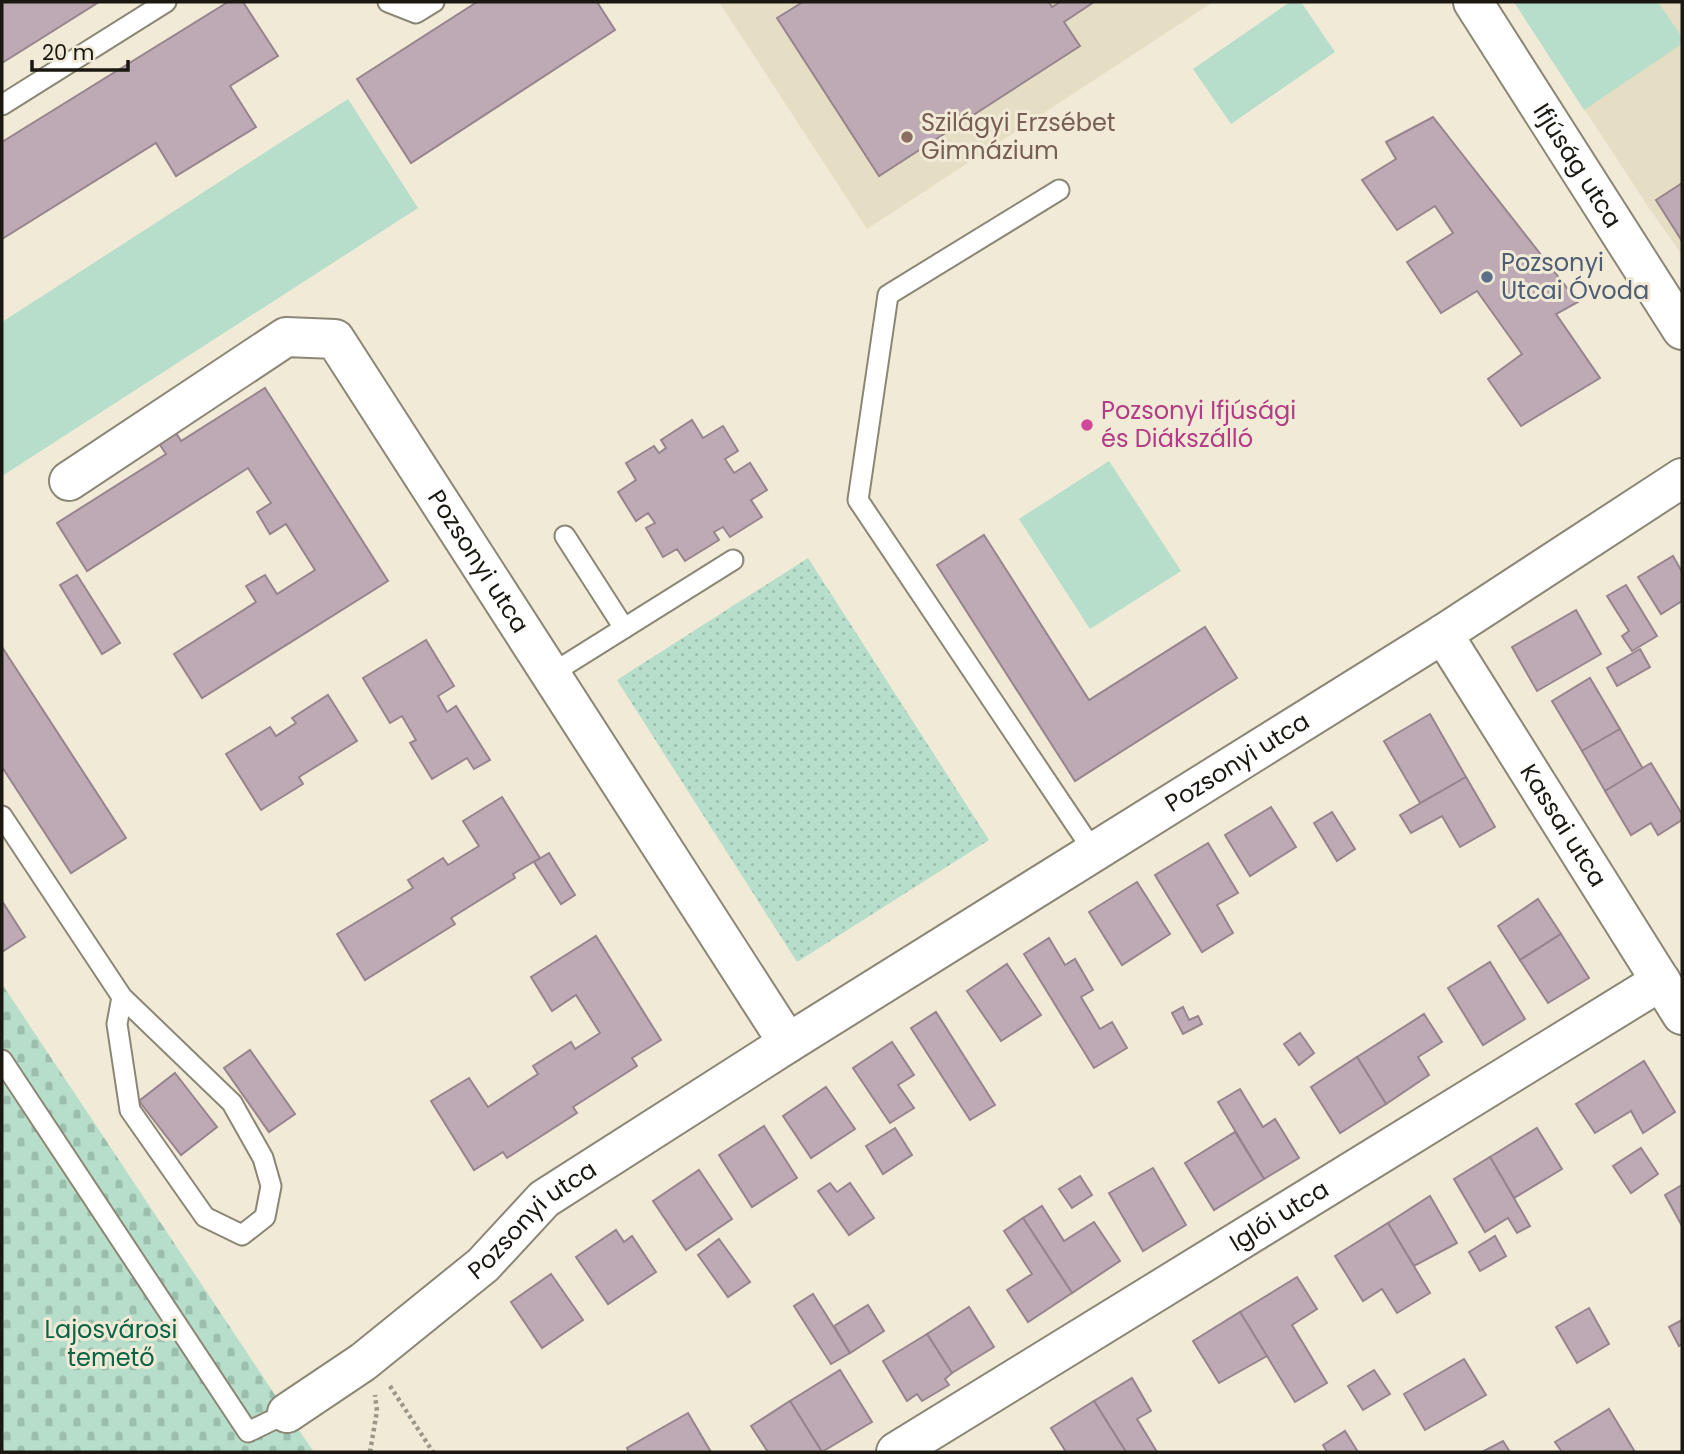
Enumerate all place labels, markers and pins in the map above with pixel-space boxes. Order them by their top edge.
place label: Szilágyi Erzsébet Gimnázium [921,106,1116,167]
marker: Szilágyi Erzsébet Gimnázium [899,129,915,145]
place label: Pozsonyi Utcai Óvoda [1501,246,1649,307]
marker: Pozsonyi Utcai Óvoda [1479,269,1495,285]
place label: Pozsonyi Ifjúsági és Diákszálló [1101,394,1296,455]
marker: Pozsonyi Ifjúsági és Diákszálló [1079,417,1095,433]

